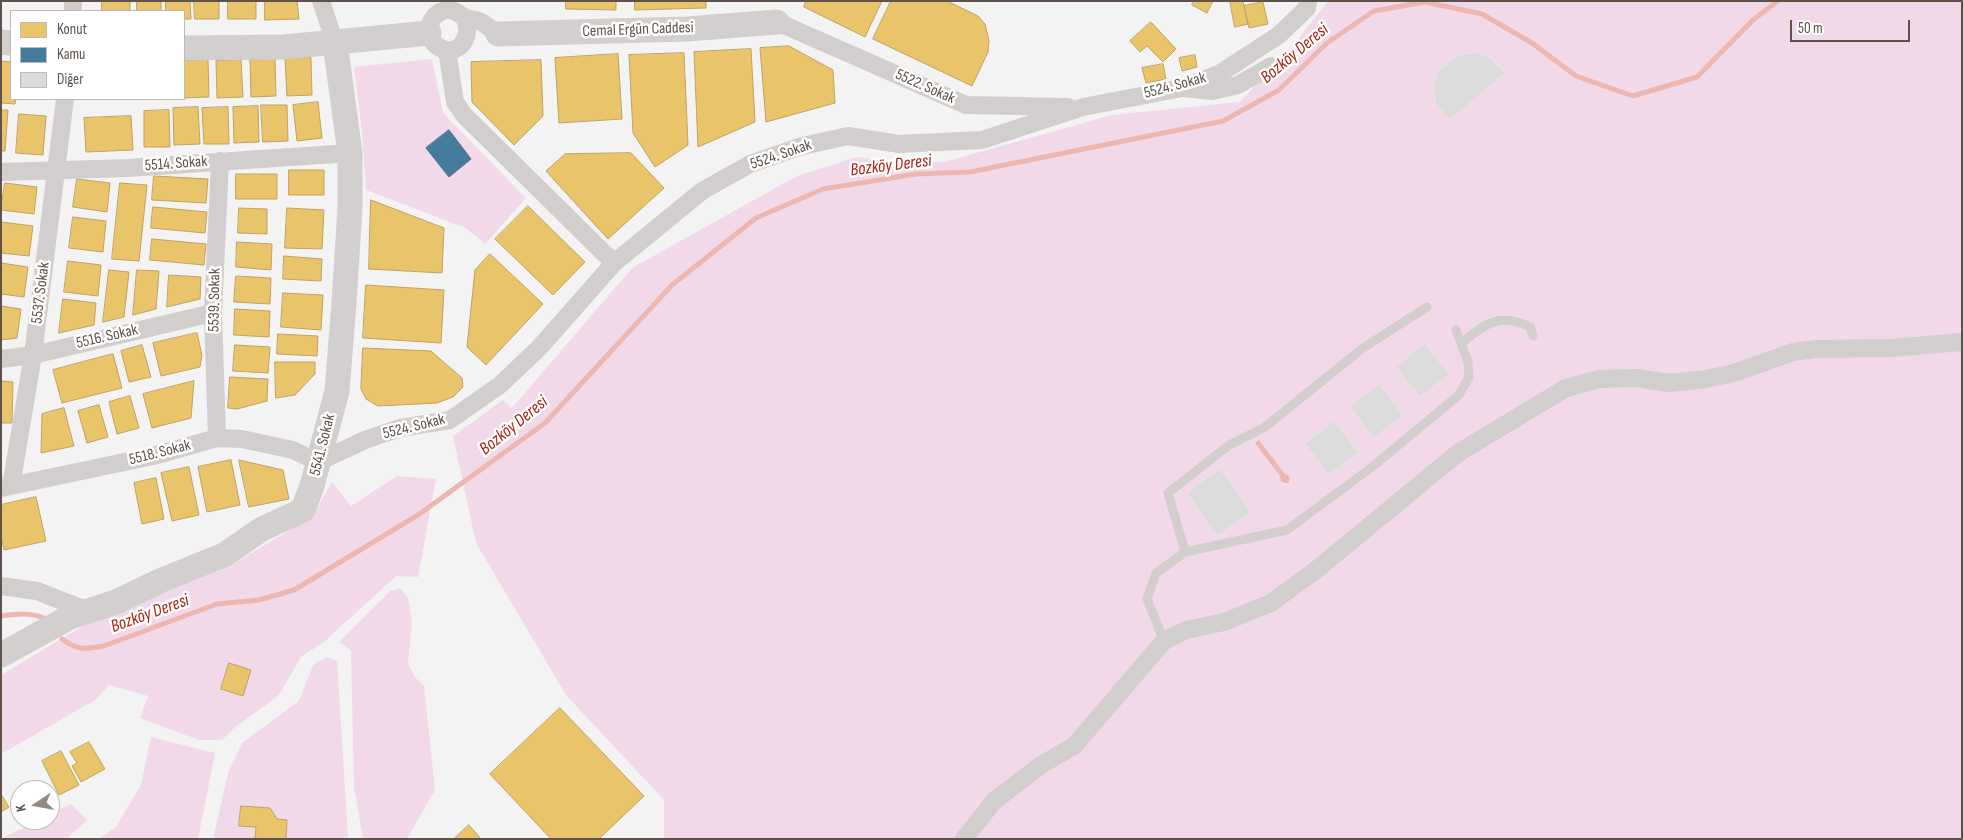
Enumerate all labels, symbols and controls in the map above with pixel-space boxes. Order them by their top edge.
legend [10,10,185,100]
scale bar [1793,10,1913,42]
street label: Cemal Ergün Caddesi [582,18,694,42]
water label: Bozköy Deresi [1257,19,1333,89]
text: 50 m [1798,19,1823,38]
text: Konut [57,20,87,39]
text: Kamu [57,45,85,64]
street label: 5522. Sokak [892,65,958,109]
street label: 5524. Sokak [1142,69,1208,103]
text: Diğer [57,70,83,89]
street label: 5524. Sokak [748,136,814,174]
water label: Bozköy Deresi [849,150,933,182]
street label: 5514. Sokak [144,152,208,176]
street label: 5537. Sokak [28,261,54,325]
street label: 5539. Sokak [205,268,225,332]
street label: 5516. Sokak [74,321,140,353]
water label: Bozköy Deresi [475,392,553,460]
street label: 5524. Sokak [381,410,447,444]
street label: 5541. Sokak [306,412,340,478]
street label: 5518. Sokak [127,436,193,470]
water label: Bozköy Deresi [108,590,192,638]
north arrow [10,780,60,830]
text: K [12,803,30,813]

